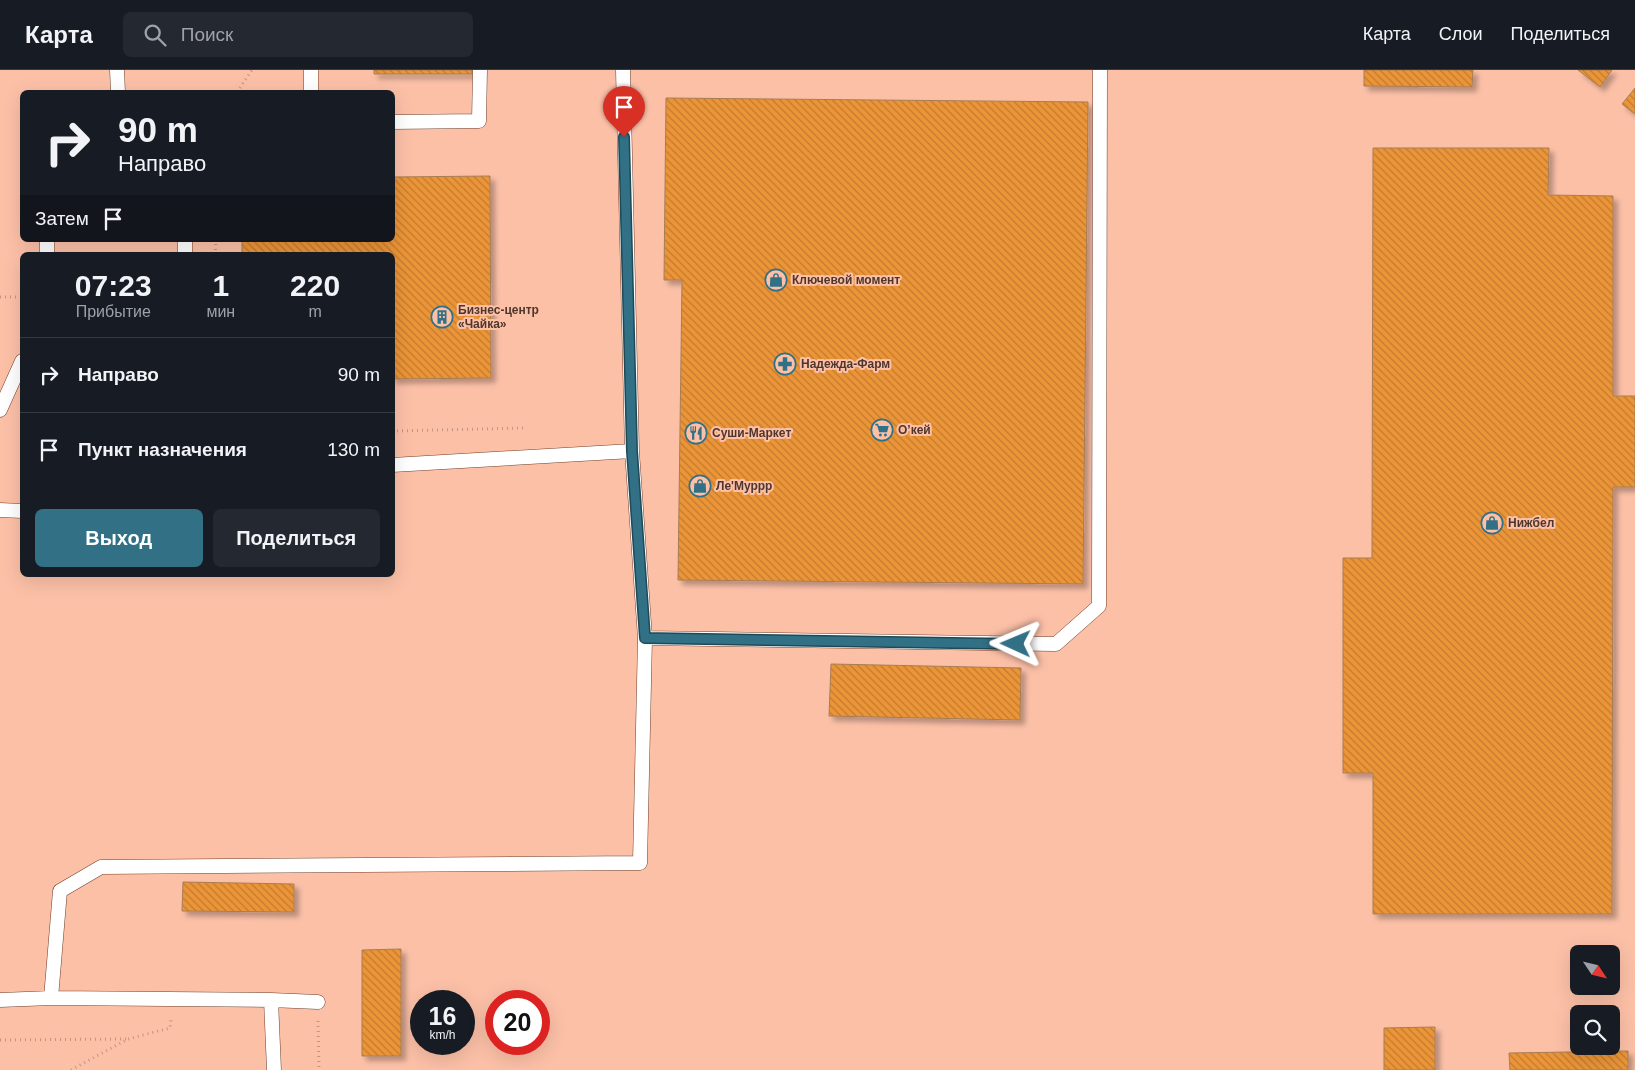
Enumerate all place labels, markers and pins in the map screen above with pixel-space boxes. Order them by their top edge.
pin [603,86,645,137]
shop icon: Ключевой момент [764,268,788,292]
place label: Ключевой момент [792,273,900,287]
place label: Бизнес-центр «Чайка» [458,303,539,331]
building icon: Бизнес-центр «Чайка» [430,305,454,329]
pharmacy icon: Надежда-Фарм [773,352,797,376]
place label: Надежда-Фарм [801,357,890,371]
supermarket icon: О’кей [870,418,894,442]
restaurant icon: Суши-Маркет [684,421,708,445]
place label: О’кей [898,423,931,437]
place label: Суши-Маркет [712,426,791,440]
shop icon: Ле'Муррр [688,474,712,498]
place label: Ле'Муррр [716,479,772,493]
shop icon: Нижбел [1480,511,1504,535]
place label: Нижбел [1508,516,1554,530]

